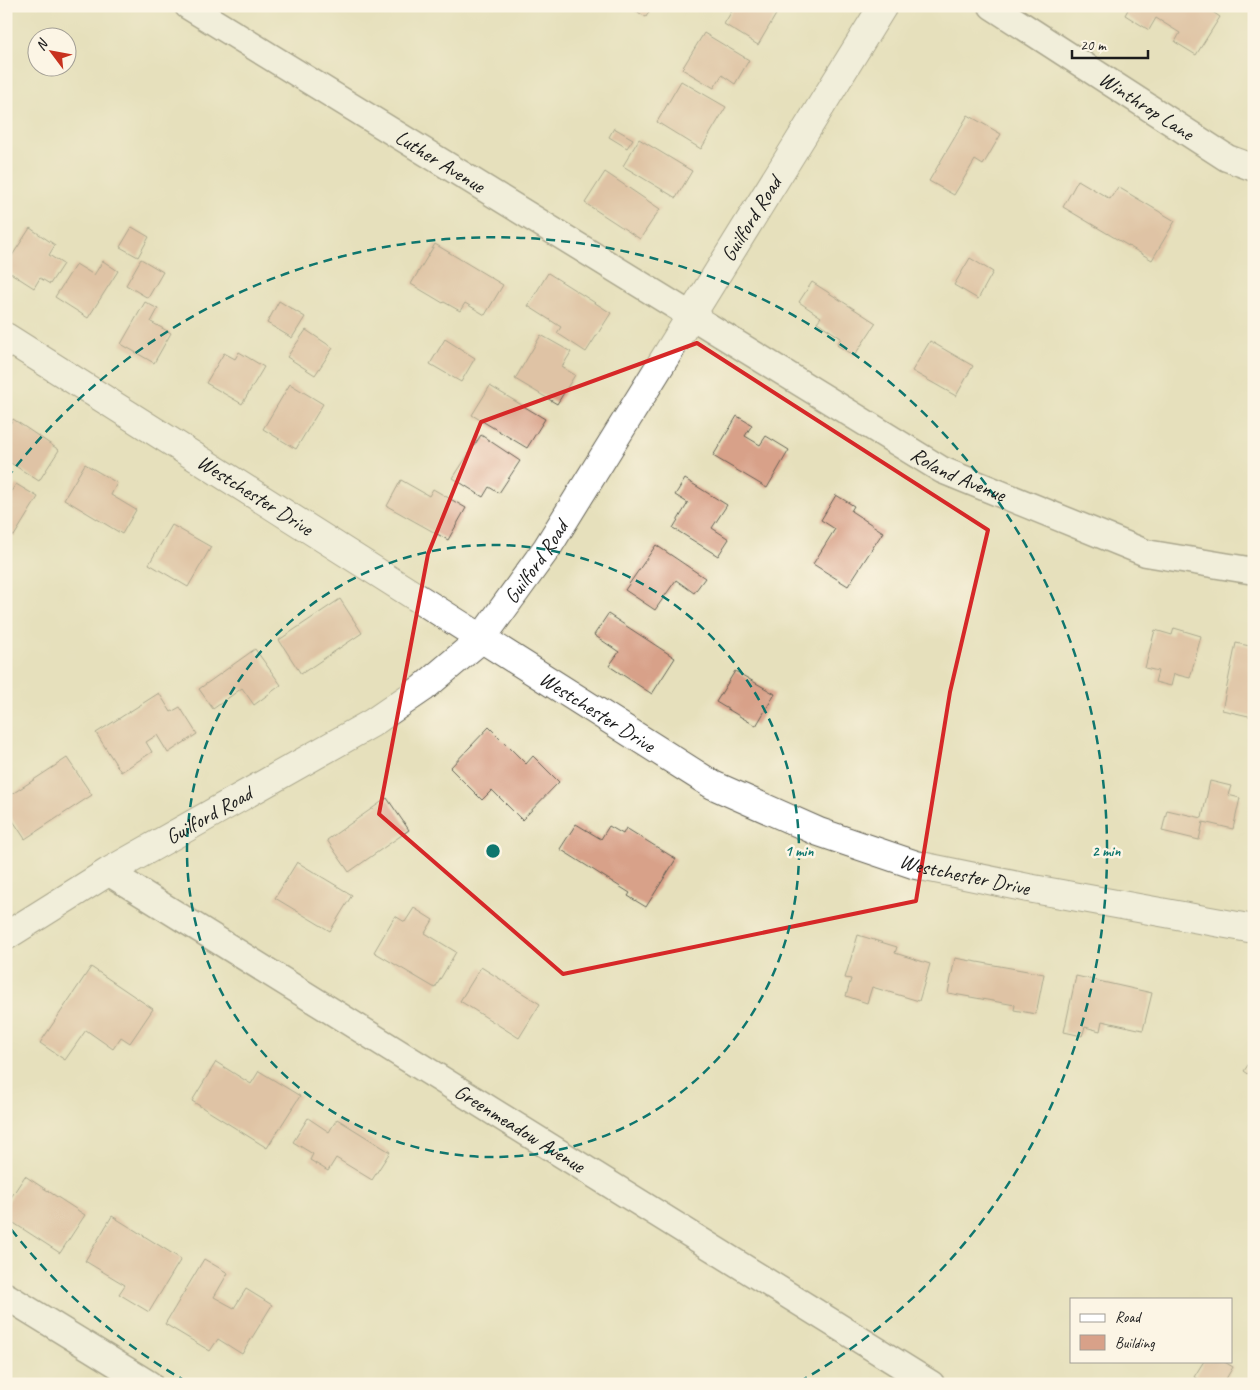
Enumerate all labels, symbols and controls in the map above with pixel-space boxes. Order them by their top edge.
north arrow [28,28,78,78]
scale bar [1072,28,1149,60]
text: N [32,35,52,54]
text: 20 m [1080,36,1107,55]
street label: Winthrop Lane [1094,66,1201,147]
street label: Luther Avenue [391,124,491,199]
street label: Guilford Road [715,168,789,266]
street label: Roland Avenue [906,441,1010,508]
street label: Westchester Drive [193,449,319,542]
street label: Guilford Road [498,513,576,609]
street label: Westchester Drive [535,665,661,759]
street label: Guilford Road [161,779,260,850]
centre of rings [484,842,502,860]
text: 1 min [785,842,814,861]
text: 2 min [1092,842,1121,861]
street label: Westchester Drive [896,847,1033,901]
street label: Greenmeadow Avenue [450,1078,591,1179]
legend [1070,1298,1232,1362]
text: Road [1115,1308,1142,1327]
text: Building [1115,1334,1155,1353]

